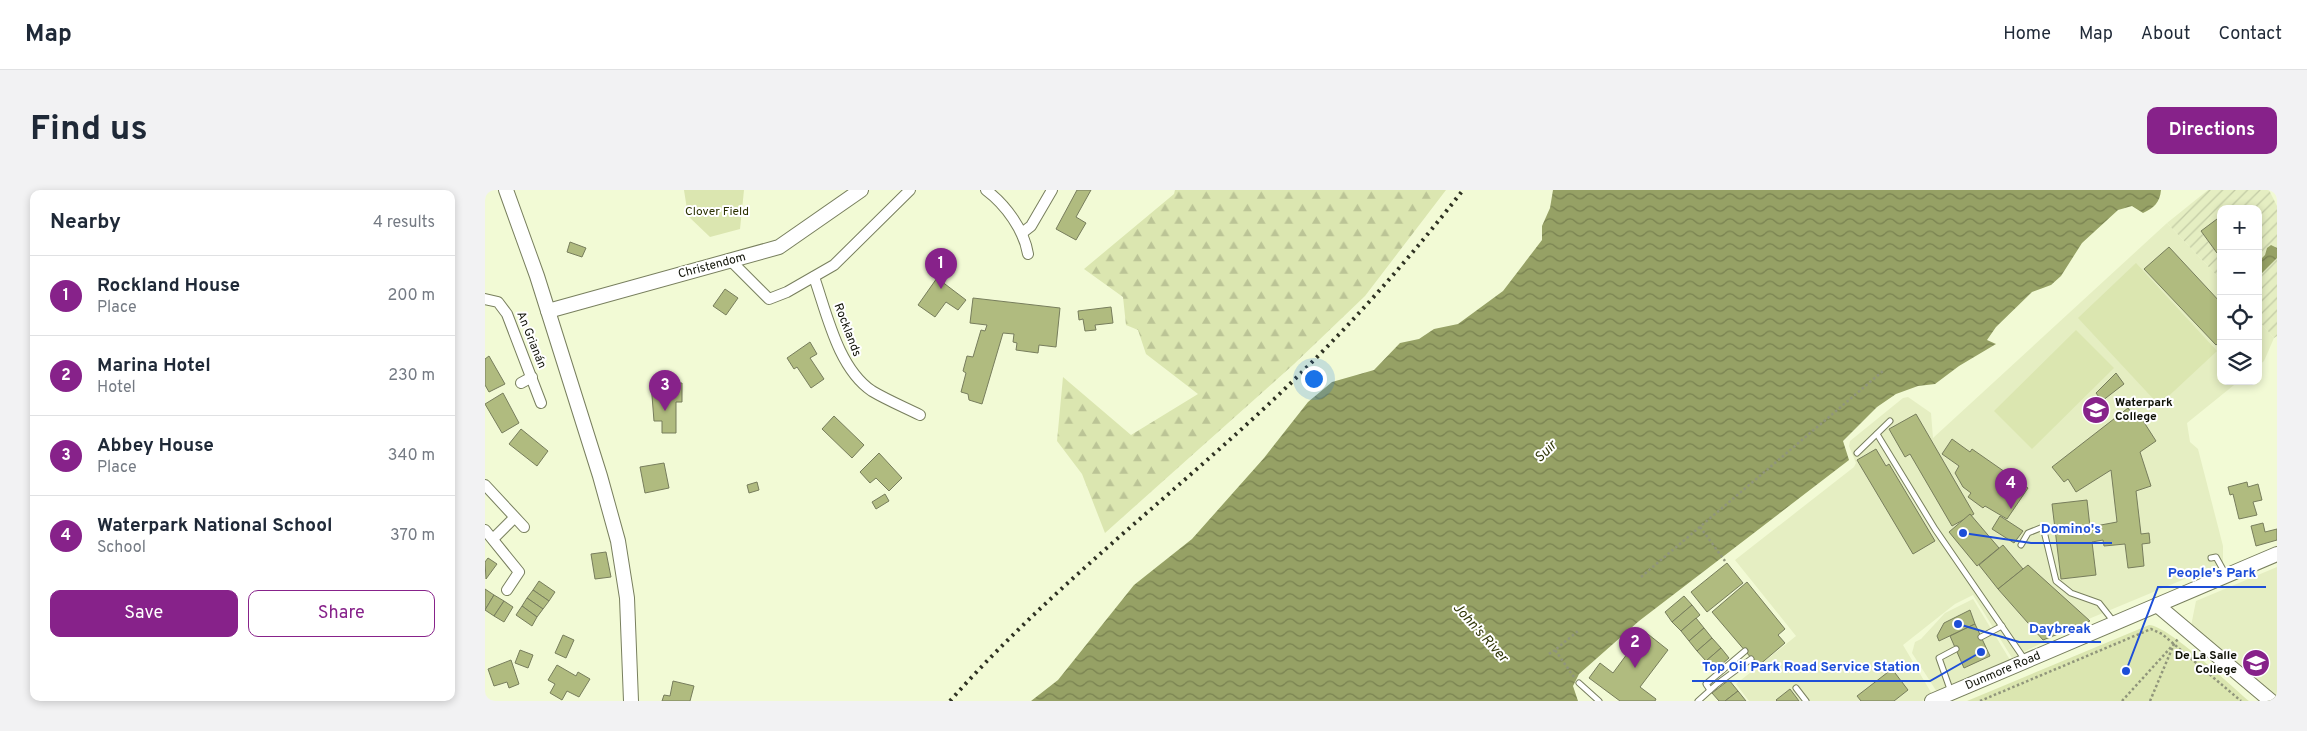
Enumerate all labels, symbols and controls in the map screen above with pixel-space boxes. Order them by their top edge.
text: Map [25,20,72,50]
text: Home [2003,23,2051,46]
text: Map [2079,23,2113,46]
text: About [2141,23,2190,46]
text: Contact [2218,23,2282,46]
button: Directions [2147,107,2277,154]
text: Find us [30,108,148,152]
park label: Clover Field [685,204,749,220]
map controls [2217,205,2262,385]
button: + [2217,205,2262,250]
text: Nearby [50,209,121,236]
text: 4 results [373,213,435,233]
pin: 1 [925,248,957,289]
street label: Christendom [676,249,748,283]
button: − [2217,250,2262,295]
text: Rockland House [97,274,240,298]
text: 1 [63,286,69,306]
text: 200 m [387,286,435,306]
button: locate [2217,295,2262,340]
text: Place [97,298,137,318]
street label: Rocklands [830,301,864,359]
street label: An Grianán [512,309,550,371]
button: layers [2217,340,2262,385]
text: Marina Hotel [97,354,211,378]
text: 2 [61,366,71,386]
text: 230 m [388,366,435,386]
your location [1301,366,1327,392]
pin: 3 [649,370,681,411]
text: Hotel [97,378,136,398]
school or university icon: Waterpark College [2081,395,2111,425]
place label: Waterpark College [2115,395,2173,425]
text: Abbey House [97,434,214,458]
water label: Suir [1531,436,1562,467]
text: 3 [61,446,71,466]
text: 340 m [388,446,435,466]
text: Place [97,458,137,478]
pin: 4 [1995,468,2027,509]
text: Waterpark National School [97,514,332,538]
callout: Domino's [2031,514,2112,543]
text: Domino's [2041,521,2101,538]
text: 4 [61,526,71,546]
text: 370 m [390,526,435,546]
text: School [97,538,146,558]
callout: People's Park [2158,558,2266,587]
text: People's Park [2168,565,2256,582]
button: Save [50,590,238,637]
button: Share [248,590,435,637]
water label: John's River [1449,600,1512,667]
callout: Daybreak [2019,613,2101,642]
text: Daybreak [2029,621,2091,638]
pin: 2 [1619,627,1651,668]
street label: Dunmore Road [1963,648,2043,694]
place label: De La Salle College [2175,648,2237,678]
school or university icon: De La Salle College [2241,648,2271,678]
callout: Top Oil Park Road Service Station [1692,652,1930,681]
text: Top Oil Park Road Service Station [1702,659,1920,676]

